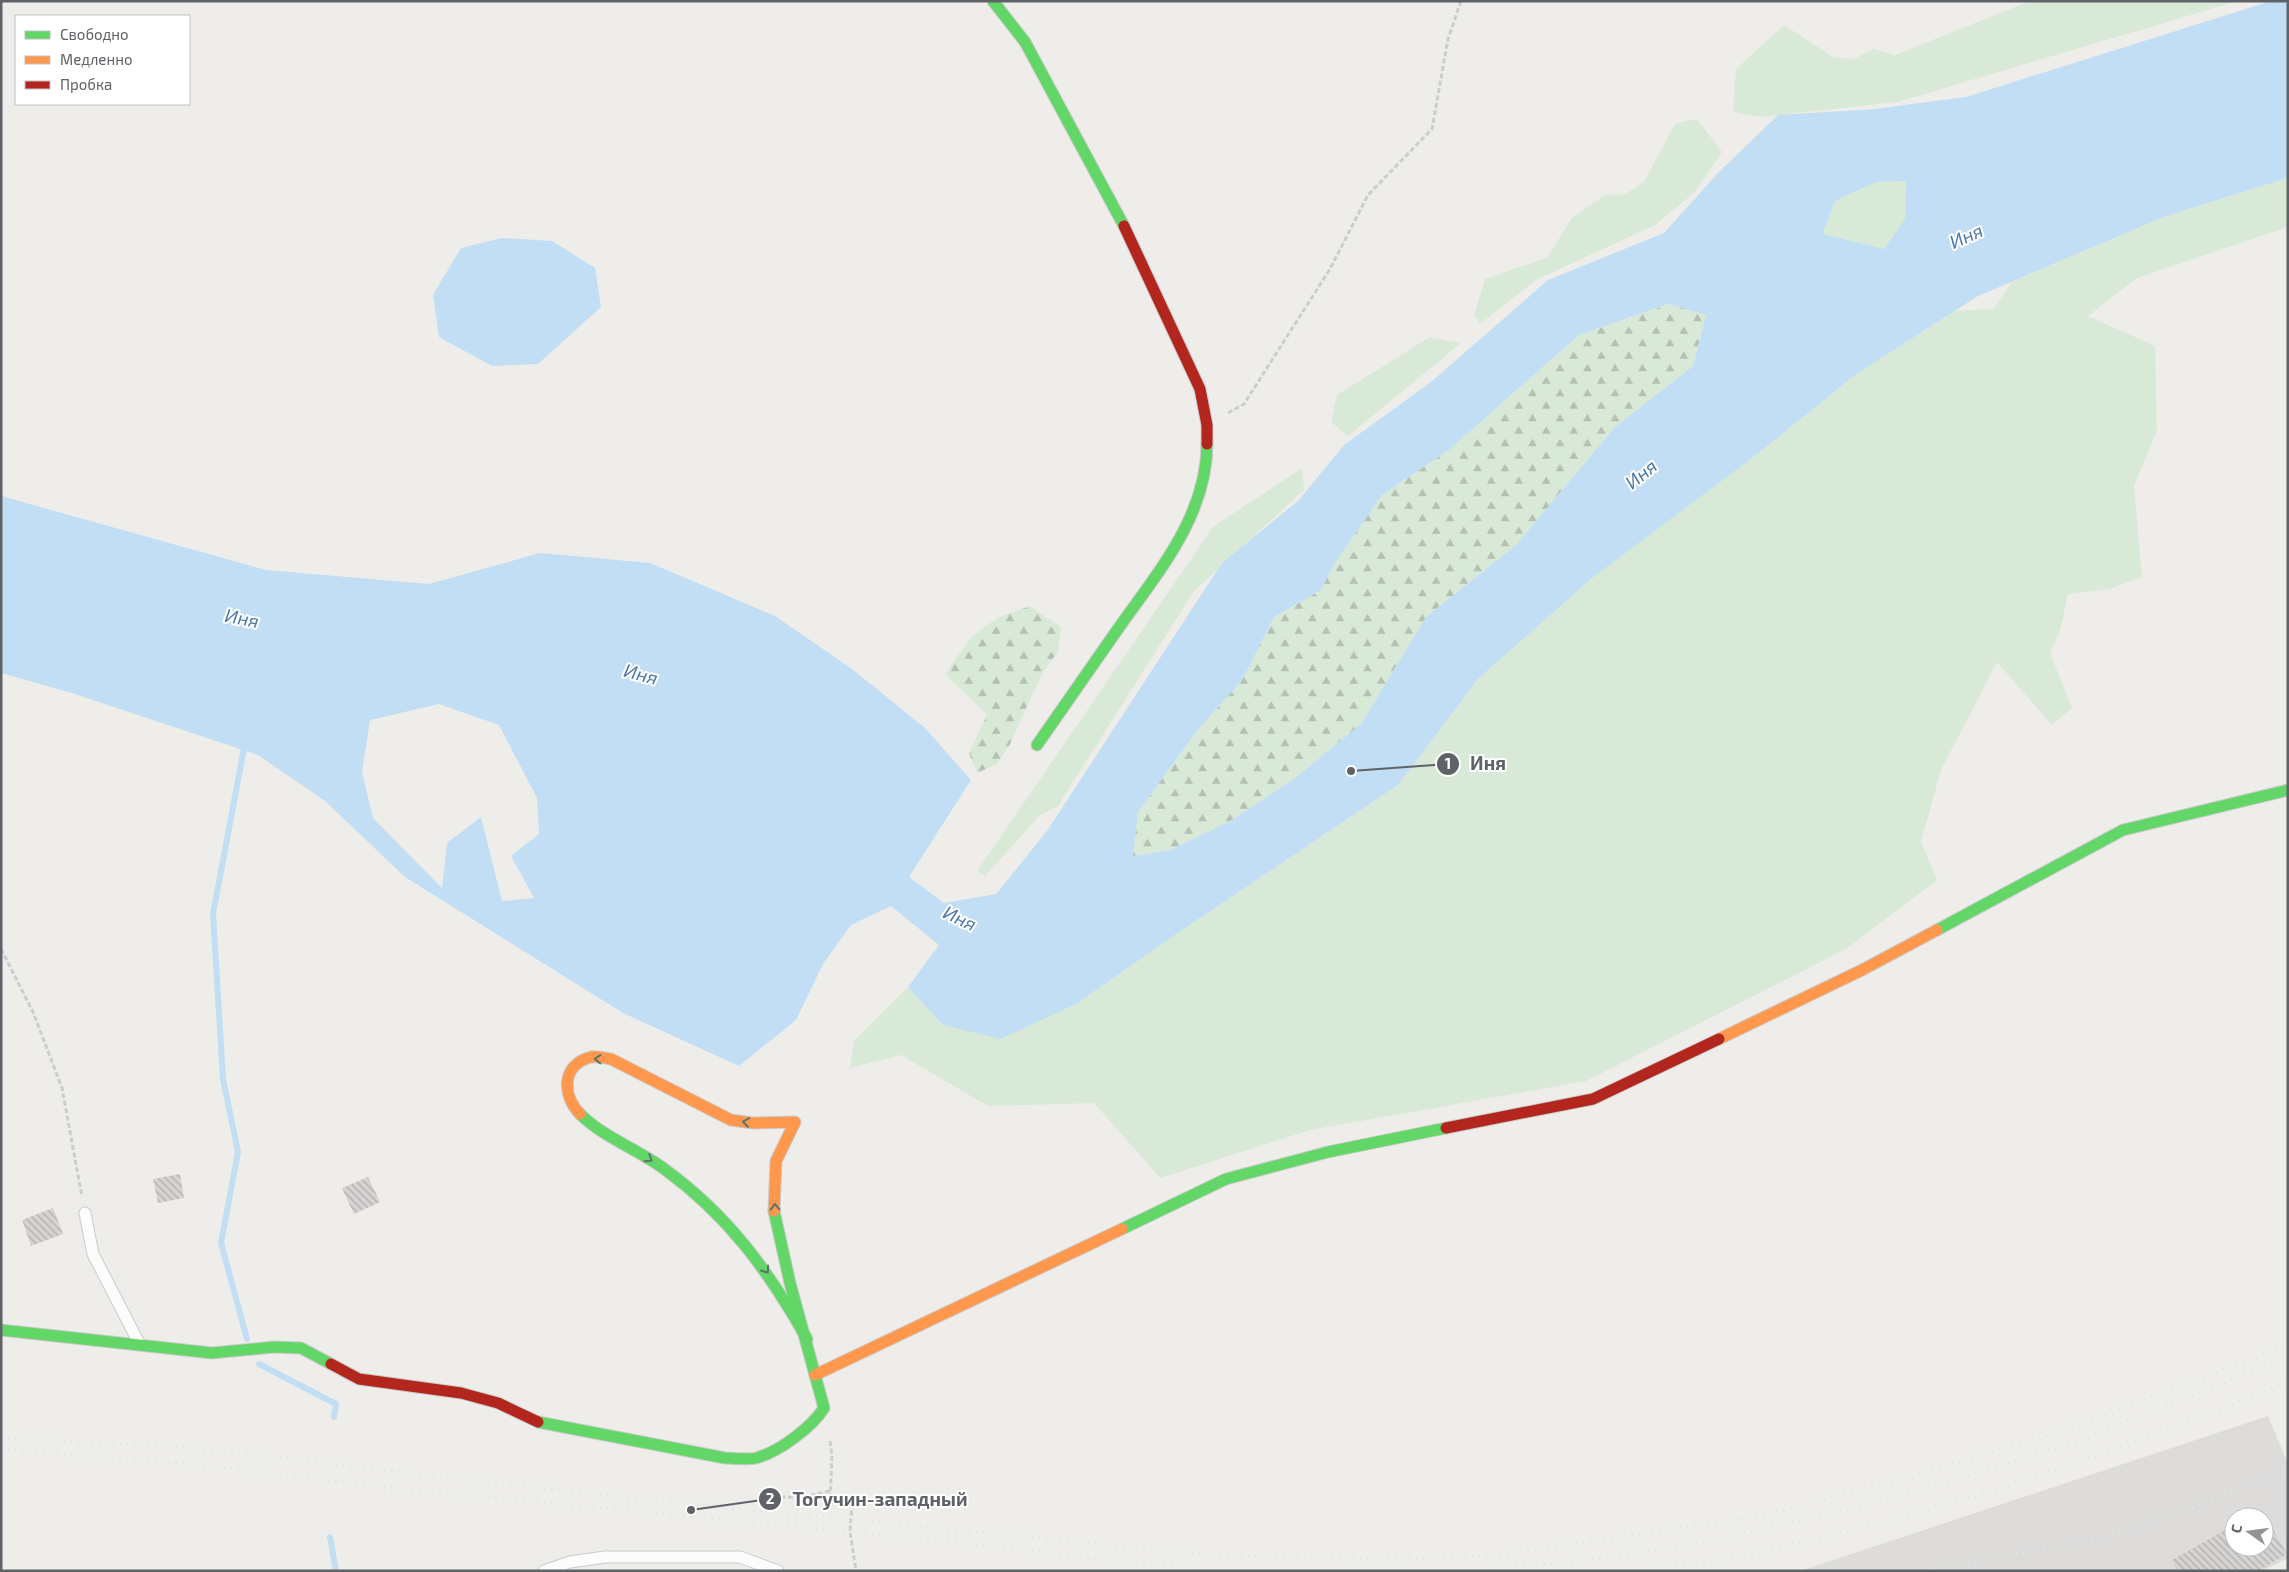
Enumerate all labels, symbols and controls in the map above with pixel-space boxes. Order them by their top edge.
legend [15,15,190,105]
text: Свободно [60,25,129,43]
text: Медленно [60,50,133,68]
text: Пробка [60,75,112,93]
water label: Иня [1945,218,1986,253]
water label: Иня [1620,454,1661,493]
water label: Иня [223,603,261,632]
water label: Иня [622,658,661,689]
callout: Иня [1435,747,1516,781]
text: Иня [1470,751,1506,774]
text: 1 [1445,754,1451,772]
water label: Иня [940,900,981,935]
one-way arrow [594,1053,602,1064]
one-way arrow [742,1117,750,1128]
one-way arrow [644,1152,653,1162]
one-way arrow [770,1203,780,1211]
one-way arrow [760,1264,769,1274]
callout: Тогучин-западный [757,1482,977,1516]
text: Тогучин-западный [793,1487,967,1510]
text: 2 [766,1489,775,1507]
north arrow [2224,1507,2274,1557]
text: С [2227,1523,2245,1535]

